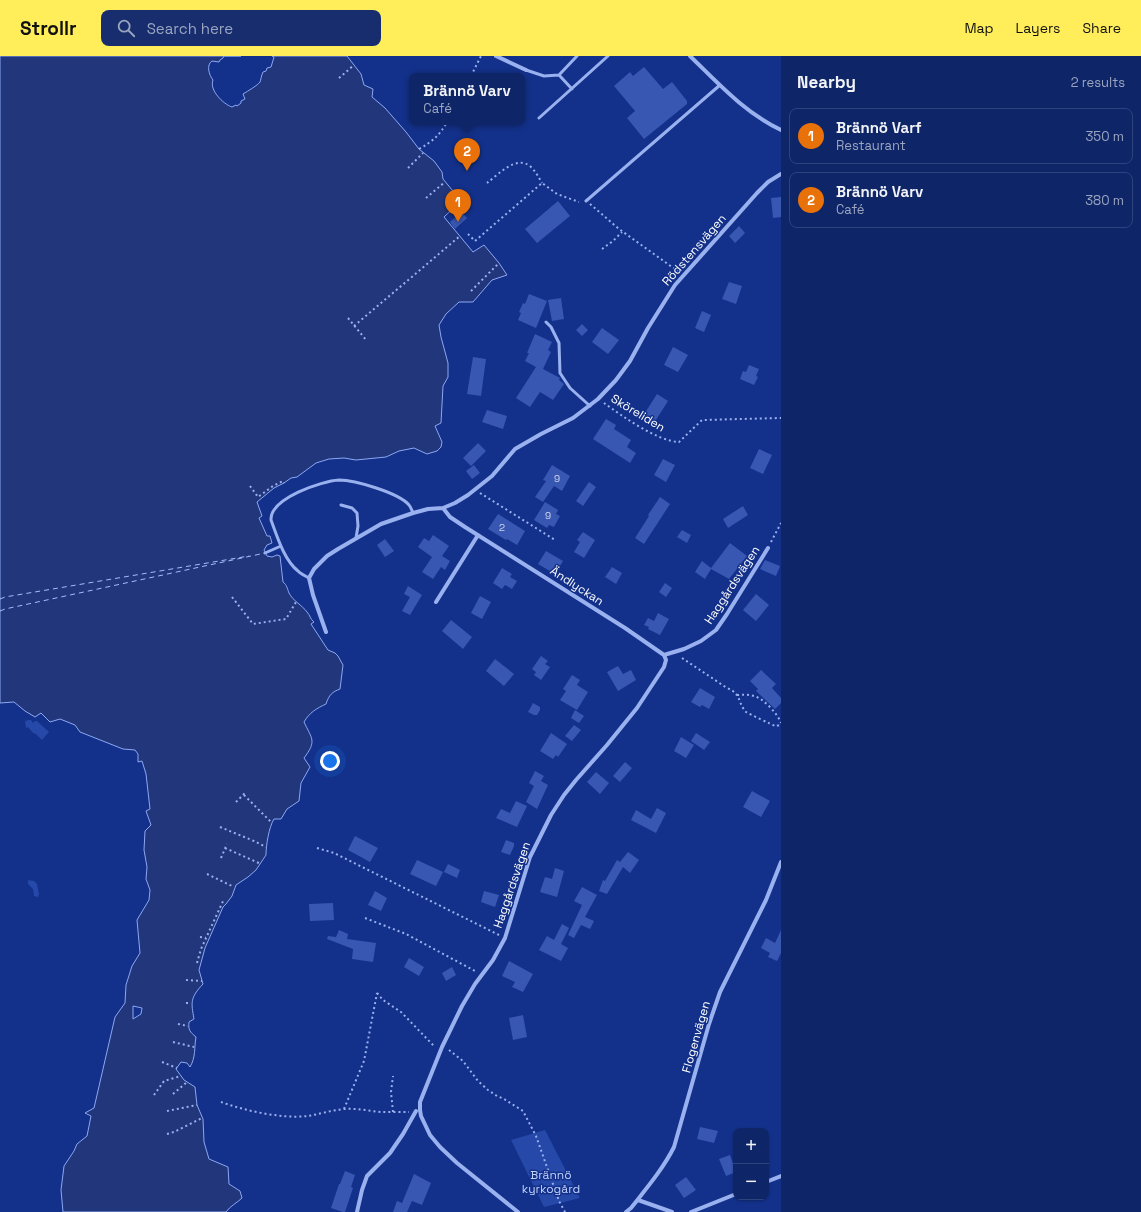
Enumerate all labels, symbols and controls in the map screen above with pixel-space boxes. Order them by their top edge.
search box [101,10,381,46]
text: Strollr [20,16,77,41]
icon: search [115,17,137,39]
text: Search here [147,19,233,38]
text: Map [964,19,994,37]
text: Layers [1016,19,1060,37]
text: Share [1082,19,1121,37]
text: Nearby [797,71,856,93]
popup [409,73,525,125]
text: 2 results [1071,74,1125,91]
text: Brännö Varv [423,81,511,100]
text: Café [423,100,452,117]
text: Brännö Varf [836,118,922,137]
text: 1 [808,128,814,145]
text: 350 m [1086,128,1124,145]
text: Restaurant [836,137,906,154]
pin: 2 [454,138,480,171]
text: Brännö Varv [836,182,923,201]
pin: 1 [445,189,471,222]
text: 2 [807,192,815,209]
text: 380 m [1085,192,1124,209]
text: Café [836,201,865,218]
street label: Rödstensvägen [658,211,730,289]
street label: Sköreliden [608,391,668,435]
house number: 9 [554,472,560,485]
house number: 9 [545,509,551,522]
house number: 2 [499,521,505,534]
street label: Haggårdsvägen [701,543,763,627]
street label: Ändlyckan [547,563,607,609]
your location [320,751,340,771]
street label: Haggårdsvägen [490,840,534,930]
street label: Flogenvägen [678,999,714,1075]
map controls [733,1128,769,1200]
button: + [733,1128,769,1164]
button: − [733,1164,769,1200]
park label: Brännö kyrkogård [522,1167,580,1197]

